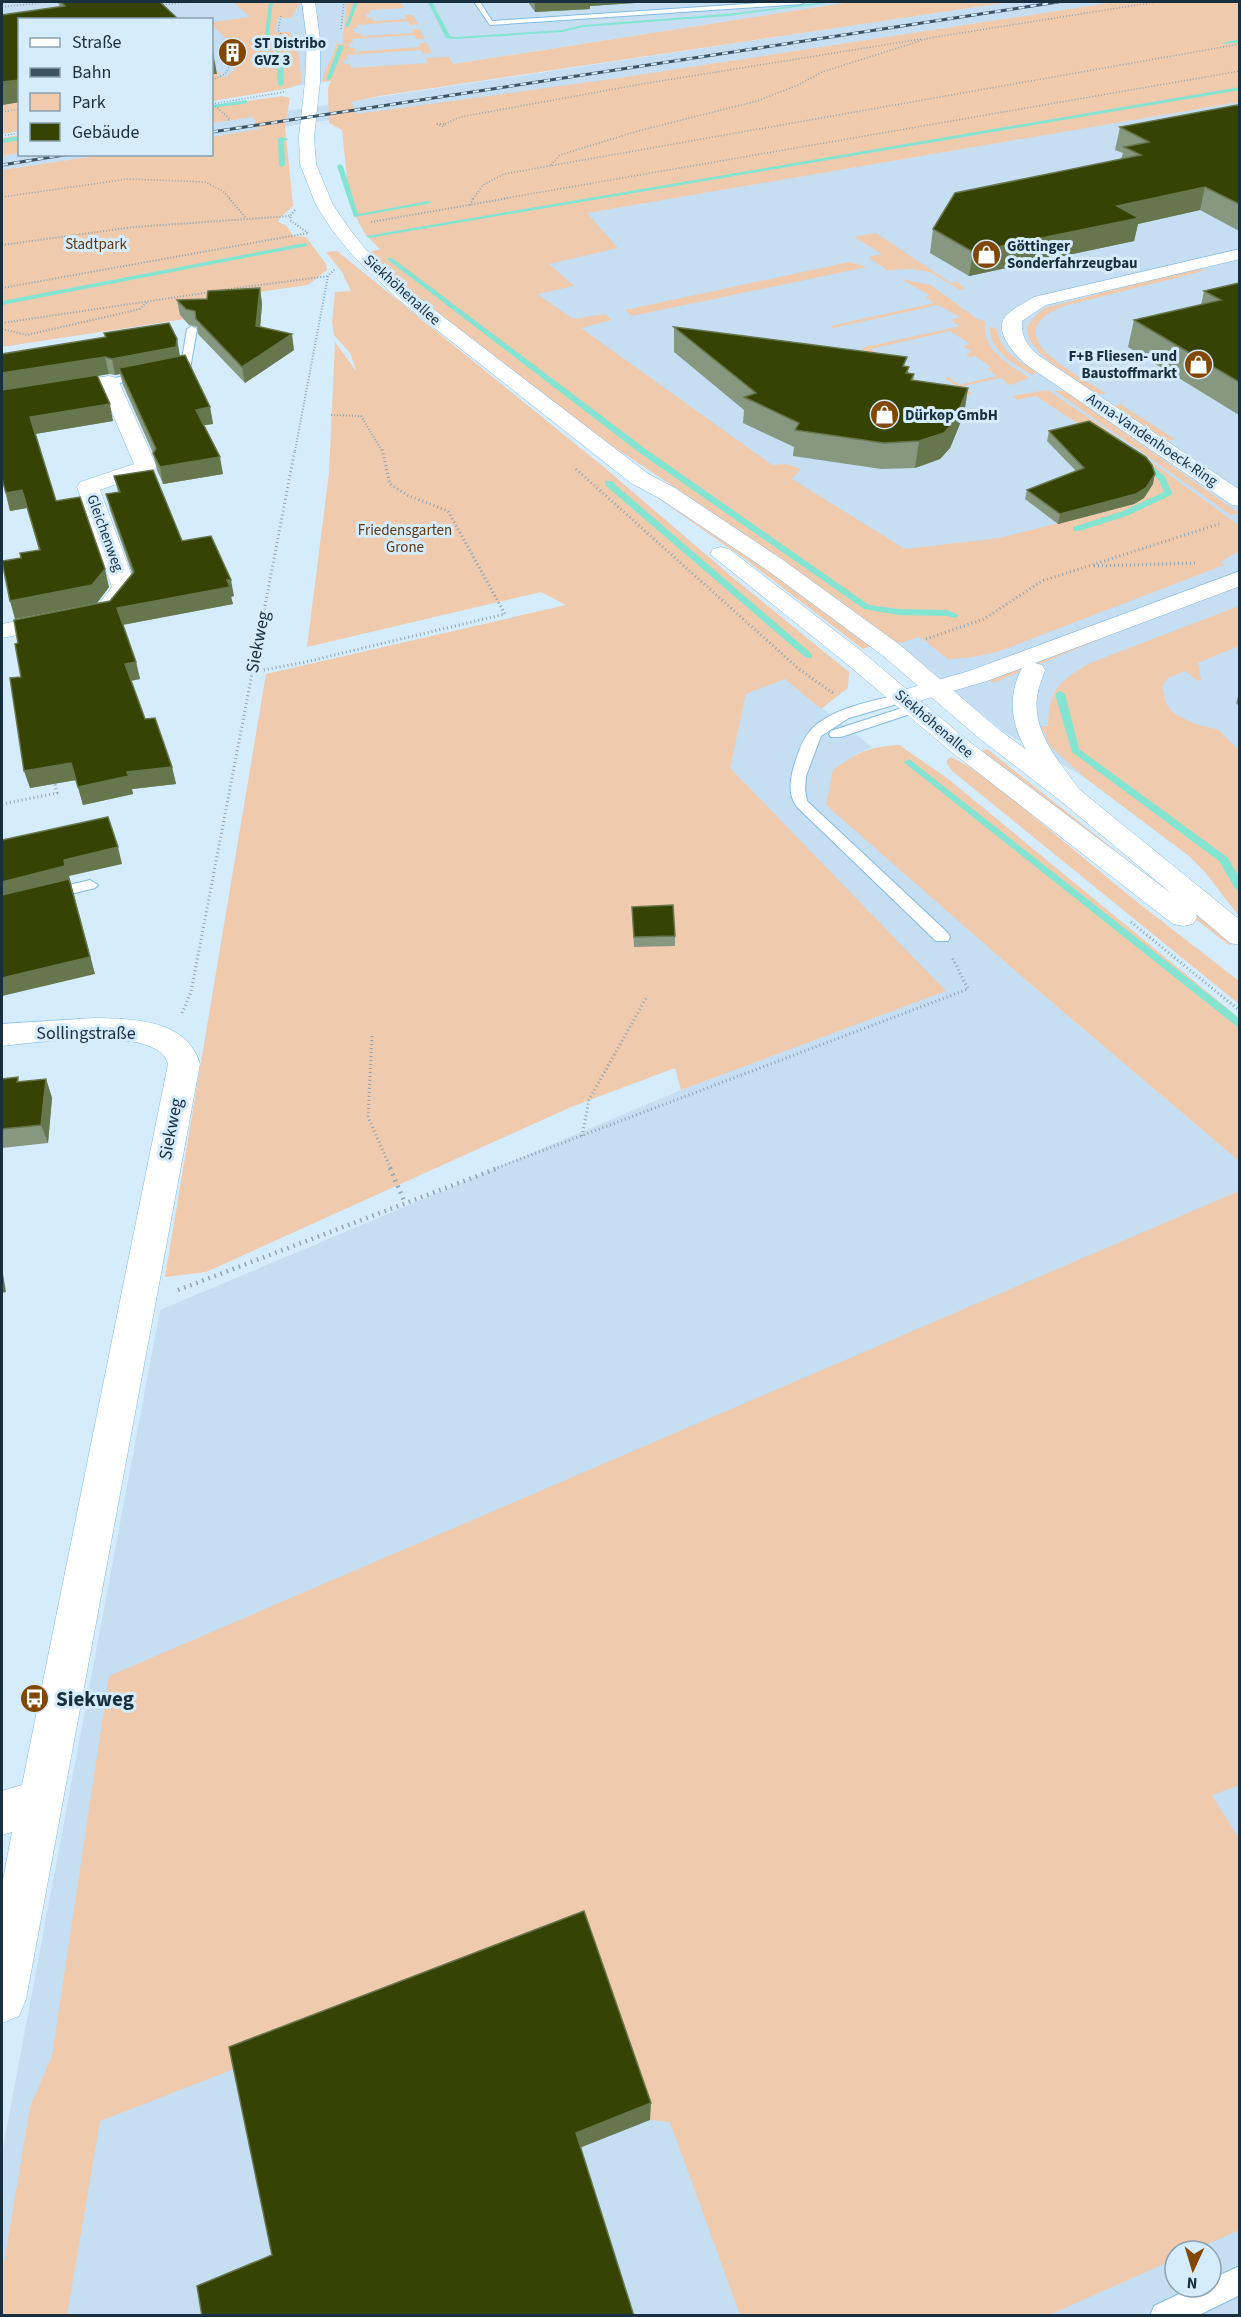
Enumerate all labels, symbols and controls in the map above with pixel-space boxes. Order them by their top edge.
legend [18,18,213,156]
text: Straße [72,30,122,55]
place label: ST Distribo GVZ 3 [254,33,326,71]
building icon: ST Distribo GVZ 3 [217,36,249,68]
text: Bahn [72,60,111,85]
text: Park [72,90,106,115]
text: Gebäude [72,120,140,145]
park label: Stadtpark [65,234,127,255]
place label: Göttinger Sonderfahrzeugbau [1007,236,1138,274]
shop icon: Göttinger Sonderfahrzeugbau [970,239,1002,271]
street label: Siekhöhenallee [359,250,445,330]
place label: F+B Fliesen- und Baustoffmarkt [1068,346,1177,384]
shop icon: F+B Fliesen- und Baustoffmarkt [1182,349,1214,381]
street label: Anna-Vandenhoeck-Ring [1082,388,1222,492]
shop icon: Dürkop GmbH [868,399,900,431]
place label: Dürkop GmbH [905,405,998,426]
street label: Gleichenweg [81,492,129,575]
park label: Friedensgarten Grone [358,520,452,558]
street label: Siekweg [240,609,276,675]
street label: Siekhöhenallee [890,685,978,763]
street label: Sollingstraße [36,1021,136,1046]
street label: Siekweg [153,1096,189,1162]
bus stop icon: Siekweg [19,1683,51,1715]
place label: Siekweg [56,1684,134,1714]
north arrow [1163,2239,1223,2299]
text: N [1186,2272,1198,2294]

